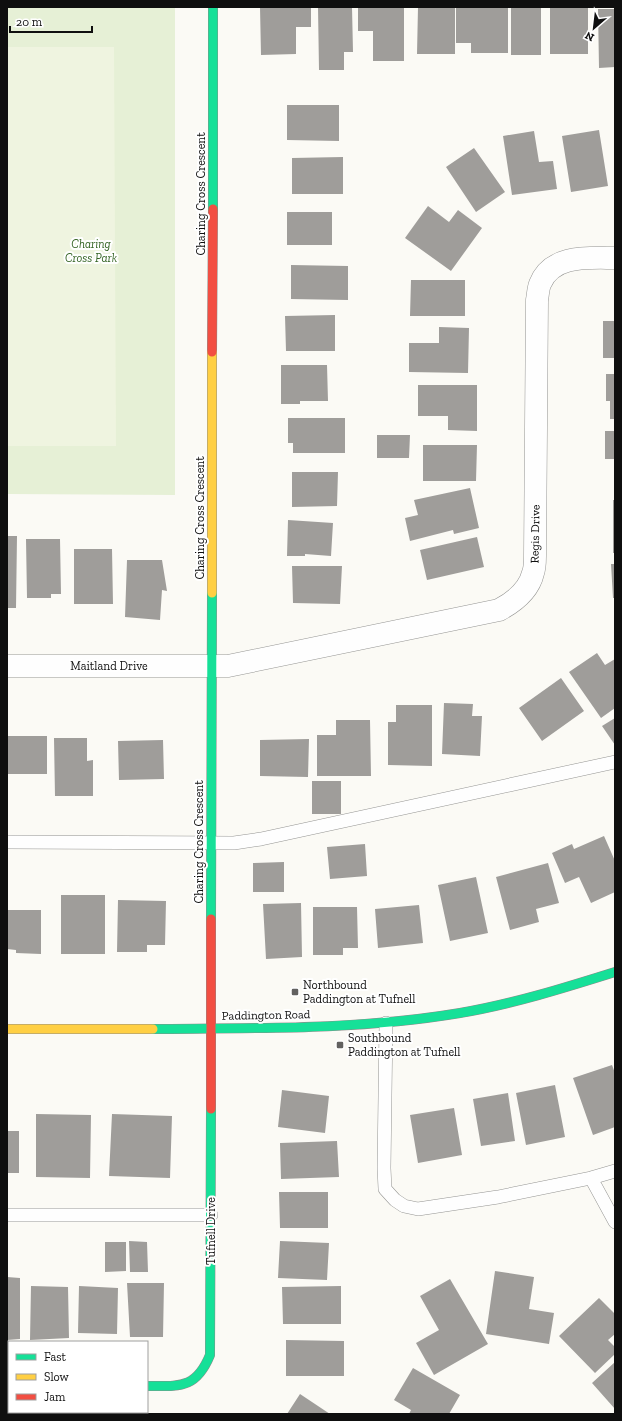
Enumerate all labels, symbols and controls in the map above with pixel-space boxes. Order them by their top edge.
scale bar [10,8,92,34]
north arrow [574,8,614,48]
text: 20 m [16,15,43,29]
text: N [582,28,596,44]
street label: Charing Cross Crescent [194,132,208,256]
park label: Charing Cross Park [65,237,118,265]
street label: Charing Cross Crescent [193,456,207,580]
street label: Regis Drive [527,504,543,564]
street label: Maitland Drive [70,659,148,673]
street label: Charing Cross Crescent [192,780,206,904]
place label: Northbound Paddington at Tufnell [303,978,415,1006]
marker: Northbound Paddington at Tufnell [290,987,300,997]
street label: Paddington Road [222,1007,311,1023]
place label: Southbound Paddington at Tufnell [348,1031,460,1059]
marker: Southbound Paddington at Tufnell [335,1040,345,1050]
street label: Tufnell Drive [204,1197,218,1265]
legend [8,1341,148,1413]
text: Fast [44,1350,67,1364]
text: Slow [44,1370,70,1384]
text: Jam [44,1390,66,1404]

